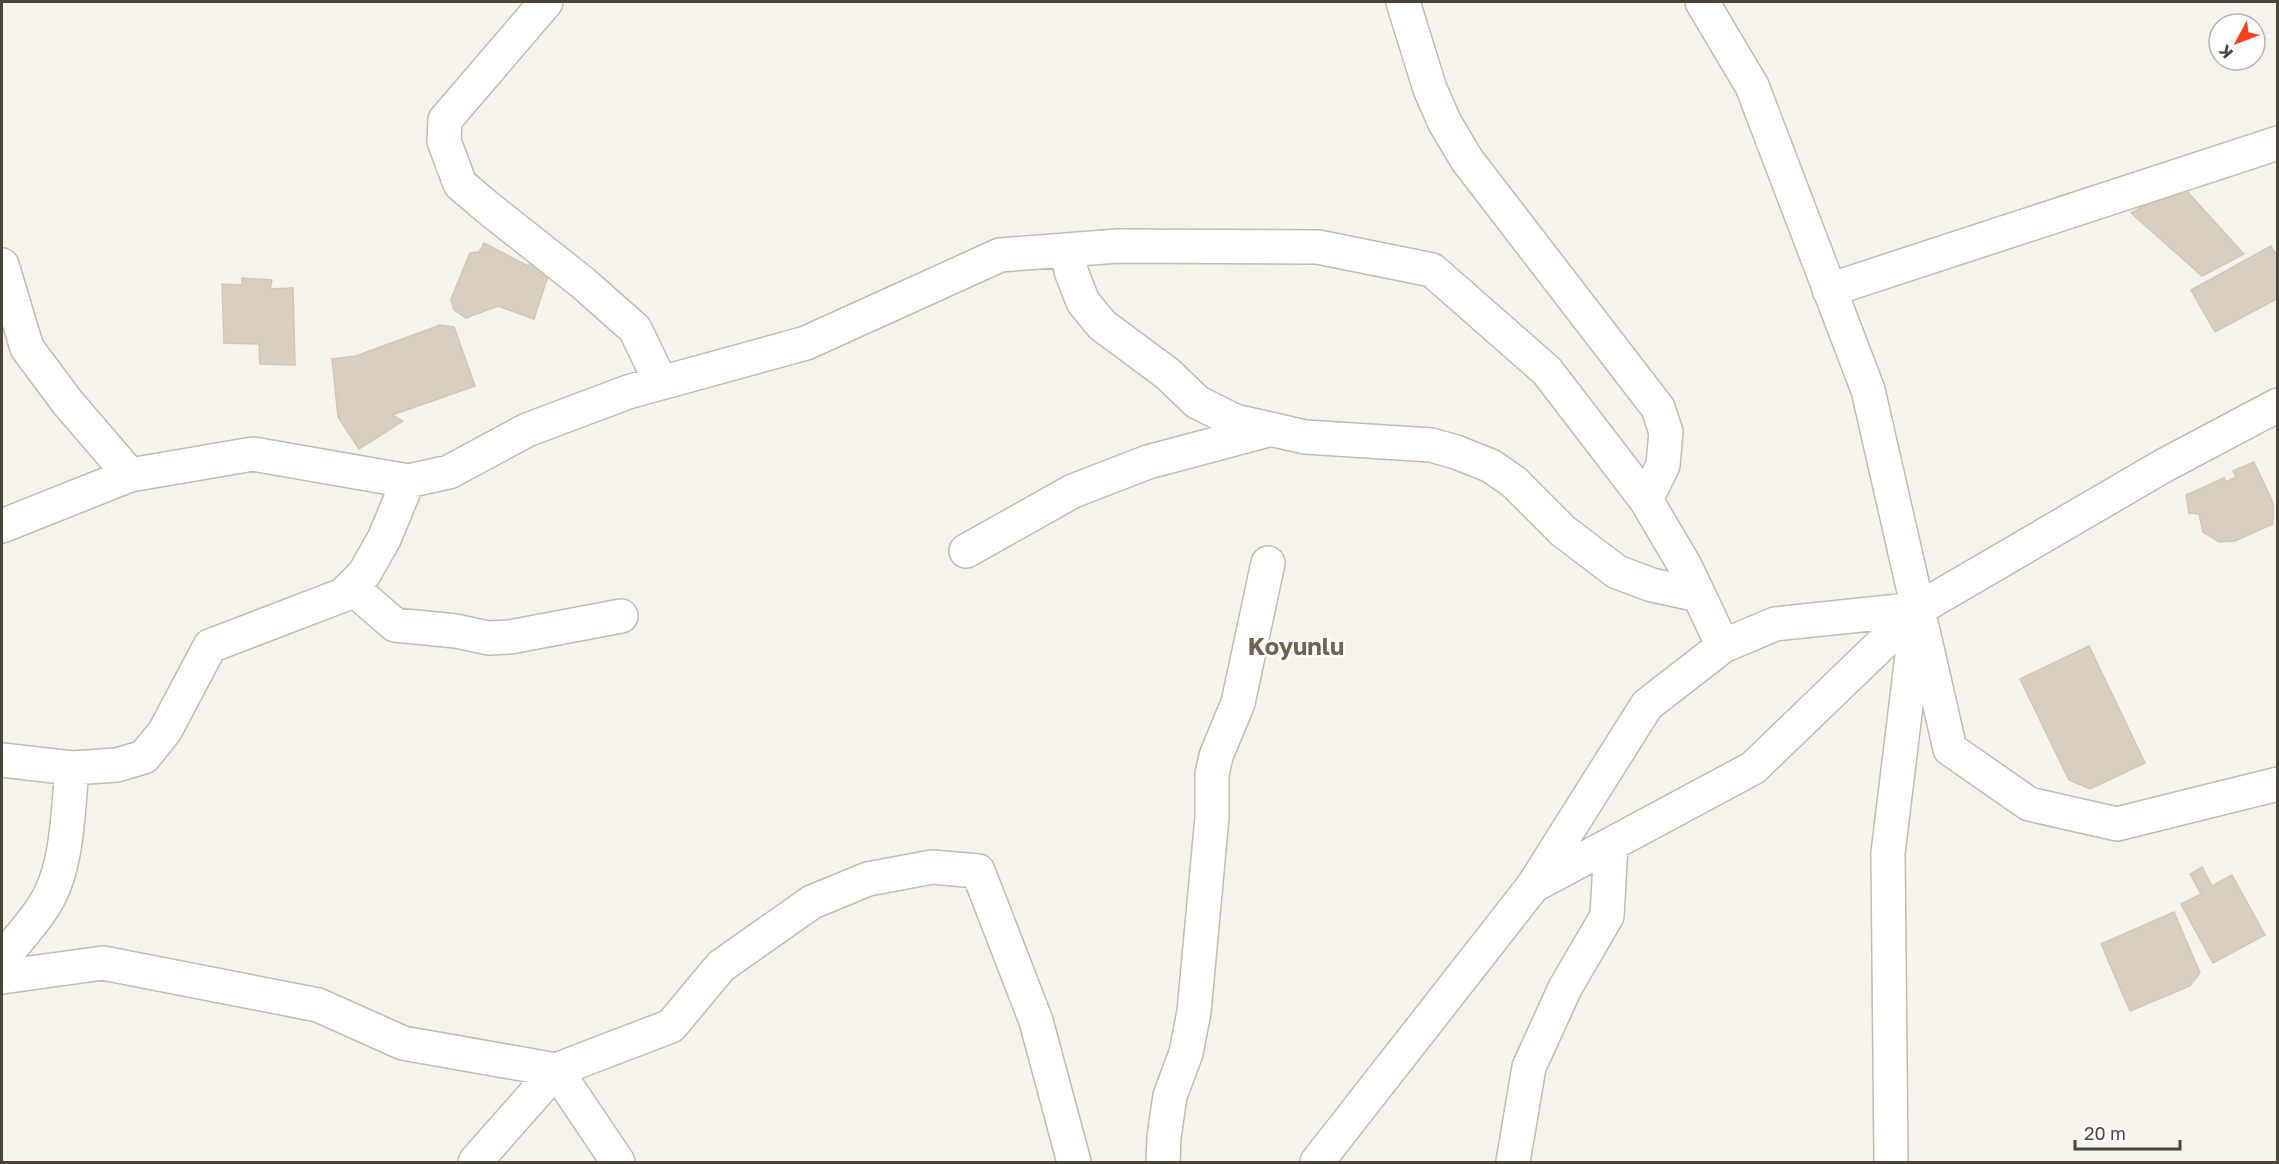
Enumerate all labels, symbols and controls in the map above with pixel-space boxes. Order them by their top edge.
north arrow [2207,12,2267,72]
text: K [2214,41,2237,63]
district label: Koyunlu [1248,631,1344,660]
scale bar [2075,1113,2180,1151]
text: 20 m [2084,1122,2126,1144]

